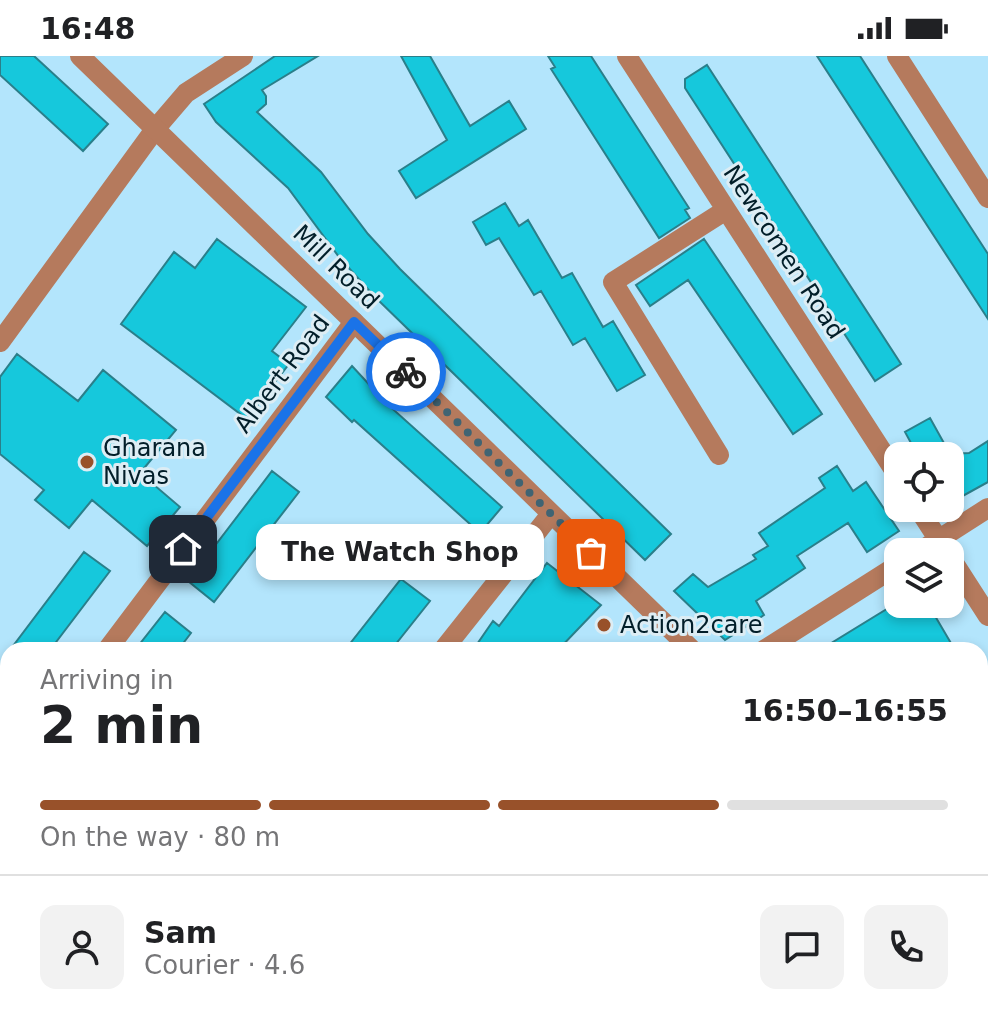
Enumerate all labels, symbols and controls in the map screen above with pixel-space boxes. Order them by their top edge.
text: 16:48 [40,11,136,46]
street label: Newcomen Road [717,160,851,344]
street label: Mill Road [287,219,385,315]
street label: Albert Road [229,310,335,438]
courier [366,332,446,412]
icon: bike [384,350,428,394]
place label: Gharana Nivas [103,434,206,490]
map controls [884,442,964,618]
button: locate [884,442,964,522]
marker: Gharana Nivas [78,453,96,471]
pin [149,515,217,583]
pin [557,519,625,587]
callout: The Watch Shop [255,525,543,581]
icon: home [161,527,205,571]
icon: bag [569,531,613,575]
text: The Watch Shop [281,537,519,567]
button: layers [884,538,964,618]
place label: Action2care [620,611,762,639]
marker: Action2care [595,616,613,634]
text: Arriving in [40,665,174,695]
text: 16:50–16:55 [742,693,948,728]
text: 2 min [40,695,203,755]
text: On the way · 80 m [40,822,280,852]
button: person [40,905,124,989]
button: chat [760,905,844,989]
button: phone [864,905,948,989]
text: Sam [144,915,217,950]
text: Courier · 4.6 [144,950,305,980]

